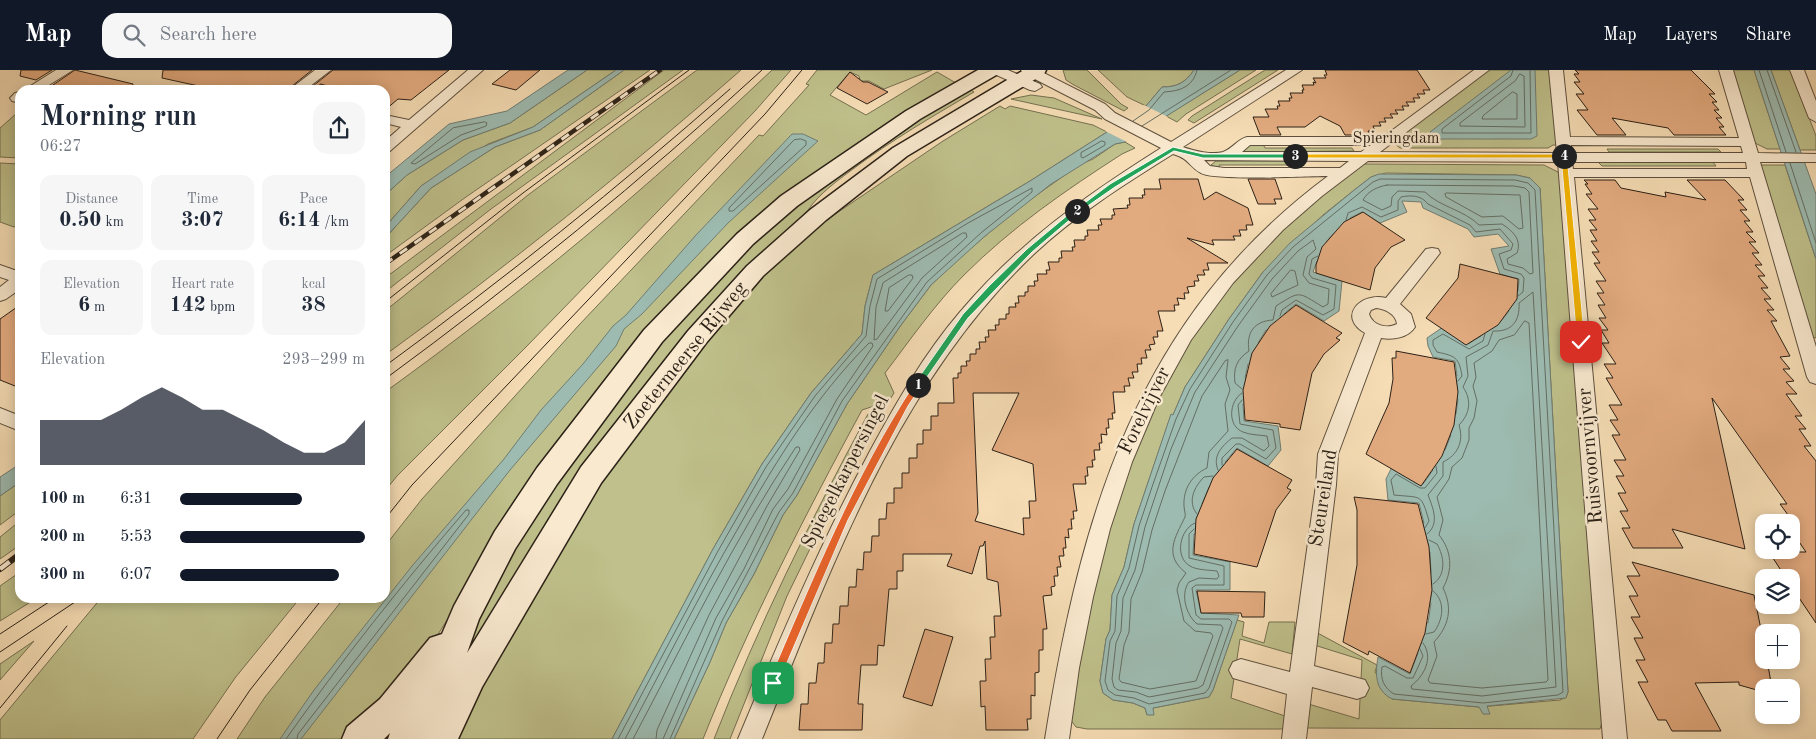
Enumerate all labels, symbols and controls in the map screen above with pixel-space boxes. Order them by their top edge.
search box [102,13,452,58]
icon: search [120,21,148,49]
text: Map [25,23,72,47]
text: Search here [160,26,257,45]
text: Map [1603,26,1637,44]
text: Layers [1665,26,1717,44]
text: Share [1745,26,1791,44]
button: share [313,102,365,154]
text: Morning run [40,104,197,132]
street label: Spieringdam [1352,131,1440,147]
text: 06:27 [40,139,82,155]
pin: 3 [1282,144,1308,168]
pin: 4 [1552,144,1576,168]
text: 3 [1291,149,1300,163]
text: 4 [1560,149,1569,163]
text: Distance [65,192,118,206]
text: Time [187,192,218,206]
text: Pace [299,192,328,206]
pin: 2 [1064,198,1090,224]
text: 2 [1073,204,1082,218]
text: 0.50 [59,210,102,231]
text: 3:07 [181,210,224,231]
text: 6:14 [278,210,320,231]
text: km [102,215,124,229]
text: /km [320,215,349,229]
text: Elevation [63,277,120,291]
text: Heart rate [171,277,234,291]
text: kcal [301,277,326,291]
street label: Zoetermeerse Rijweg [621,278,752,433]
text: 6 [78,295,90,316]
text: 142 [169,295,206,316]
text: 38 [301,295,326,316]
text: m [90,300,105,314]
text: bpm [206,300,236,314]
pin [1560,321,1602,363]
icon: check [1567,328,1595,356]
text: Elevation [40,352,105,368]
text: 293–299 m [282,352,365,368]
street label: Forelvijver [1115,364,1175,458]
pin: 1 [906,372,930,398]
text: 1 [914,378,923,392]
street label: Ruisvoornvijver [1575,387,1607,525]
street label: Spiegelkarpersingel [799,392,893,552]
street label: Steureiland [1306,448,1342,548]
text: 100 m [40,491,85,507]
text: 6:31 [120,491,152,507]
map controls [1755,514,1800,724]
button: locate [1755,514,1800,559]
text: 200 m [40,529,85,545]
text: 5:53 [120,529,152,545]
text: 300 m [40,567,85,583]
text: 6:07 [120,567,152,583]
button: layers [1755,569,1800,614]
button: + [1755,624,1800,669]
pin [752,662,794,704]
icon: arrive [759,669,787,697]
button: − [1755,679,1800,724]

